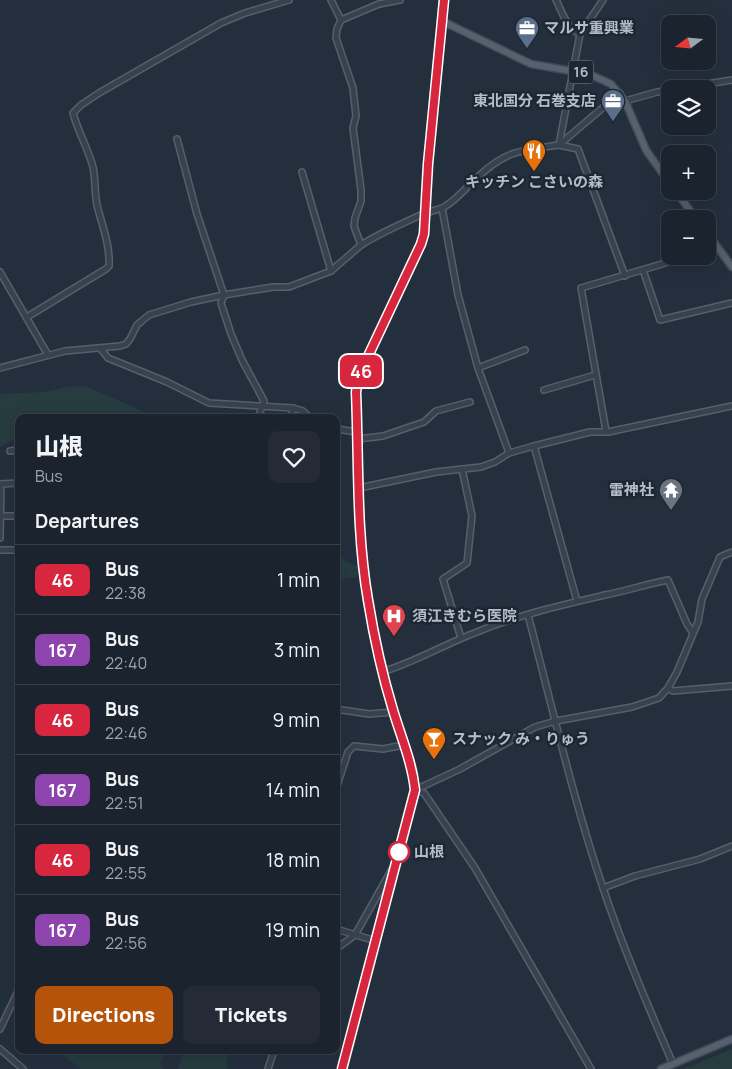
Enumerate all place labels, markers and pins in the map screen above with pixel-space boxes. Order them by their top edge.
office icon: マルサ重興業 [514,15,540,49]
place label: マルサ重興業 [544,17,634,38]
office icon: 東北国分 石巻支店 [600,88,626,122]
place label: 東北国分 石巻支店 [473,90,596,111]
restaurant icon: キッチン こさいの森 [521,138,547,172]
place label: キッチン こさいの森 [465,171,603,192]
temple icon: 雷神社 [658,477,684,511]
place label: 雷神社 [609,479,654,500]
hospital icon: 須江きむら医院 [381,603,407,637]
place label: 須江きむら医院 [412,605,517,626]
bar icon: スナック み・りゅう [421,726,447,760]
place label: スナック み・りゅう [452,728,590,749]
marker: 山根 [388,841,410,863]
place label: 山根 [414,841,444,862]

